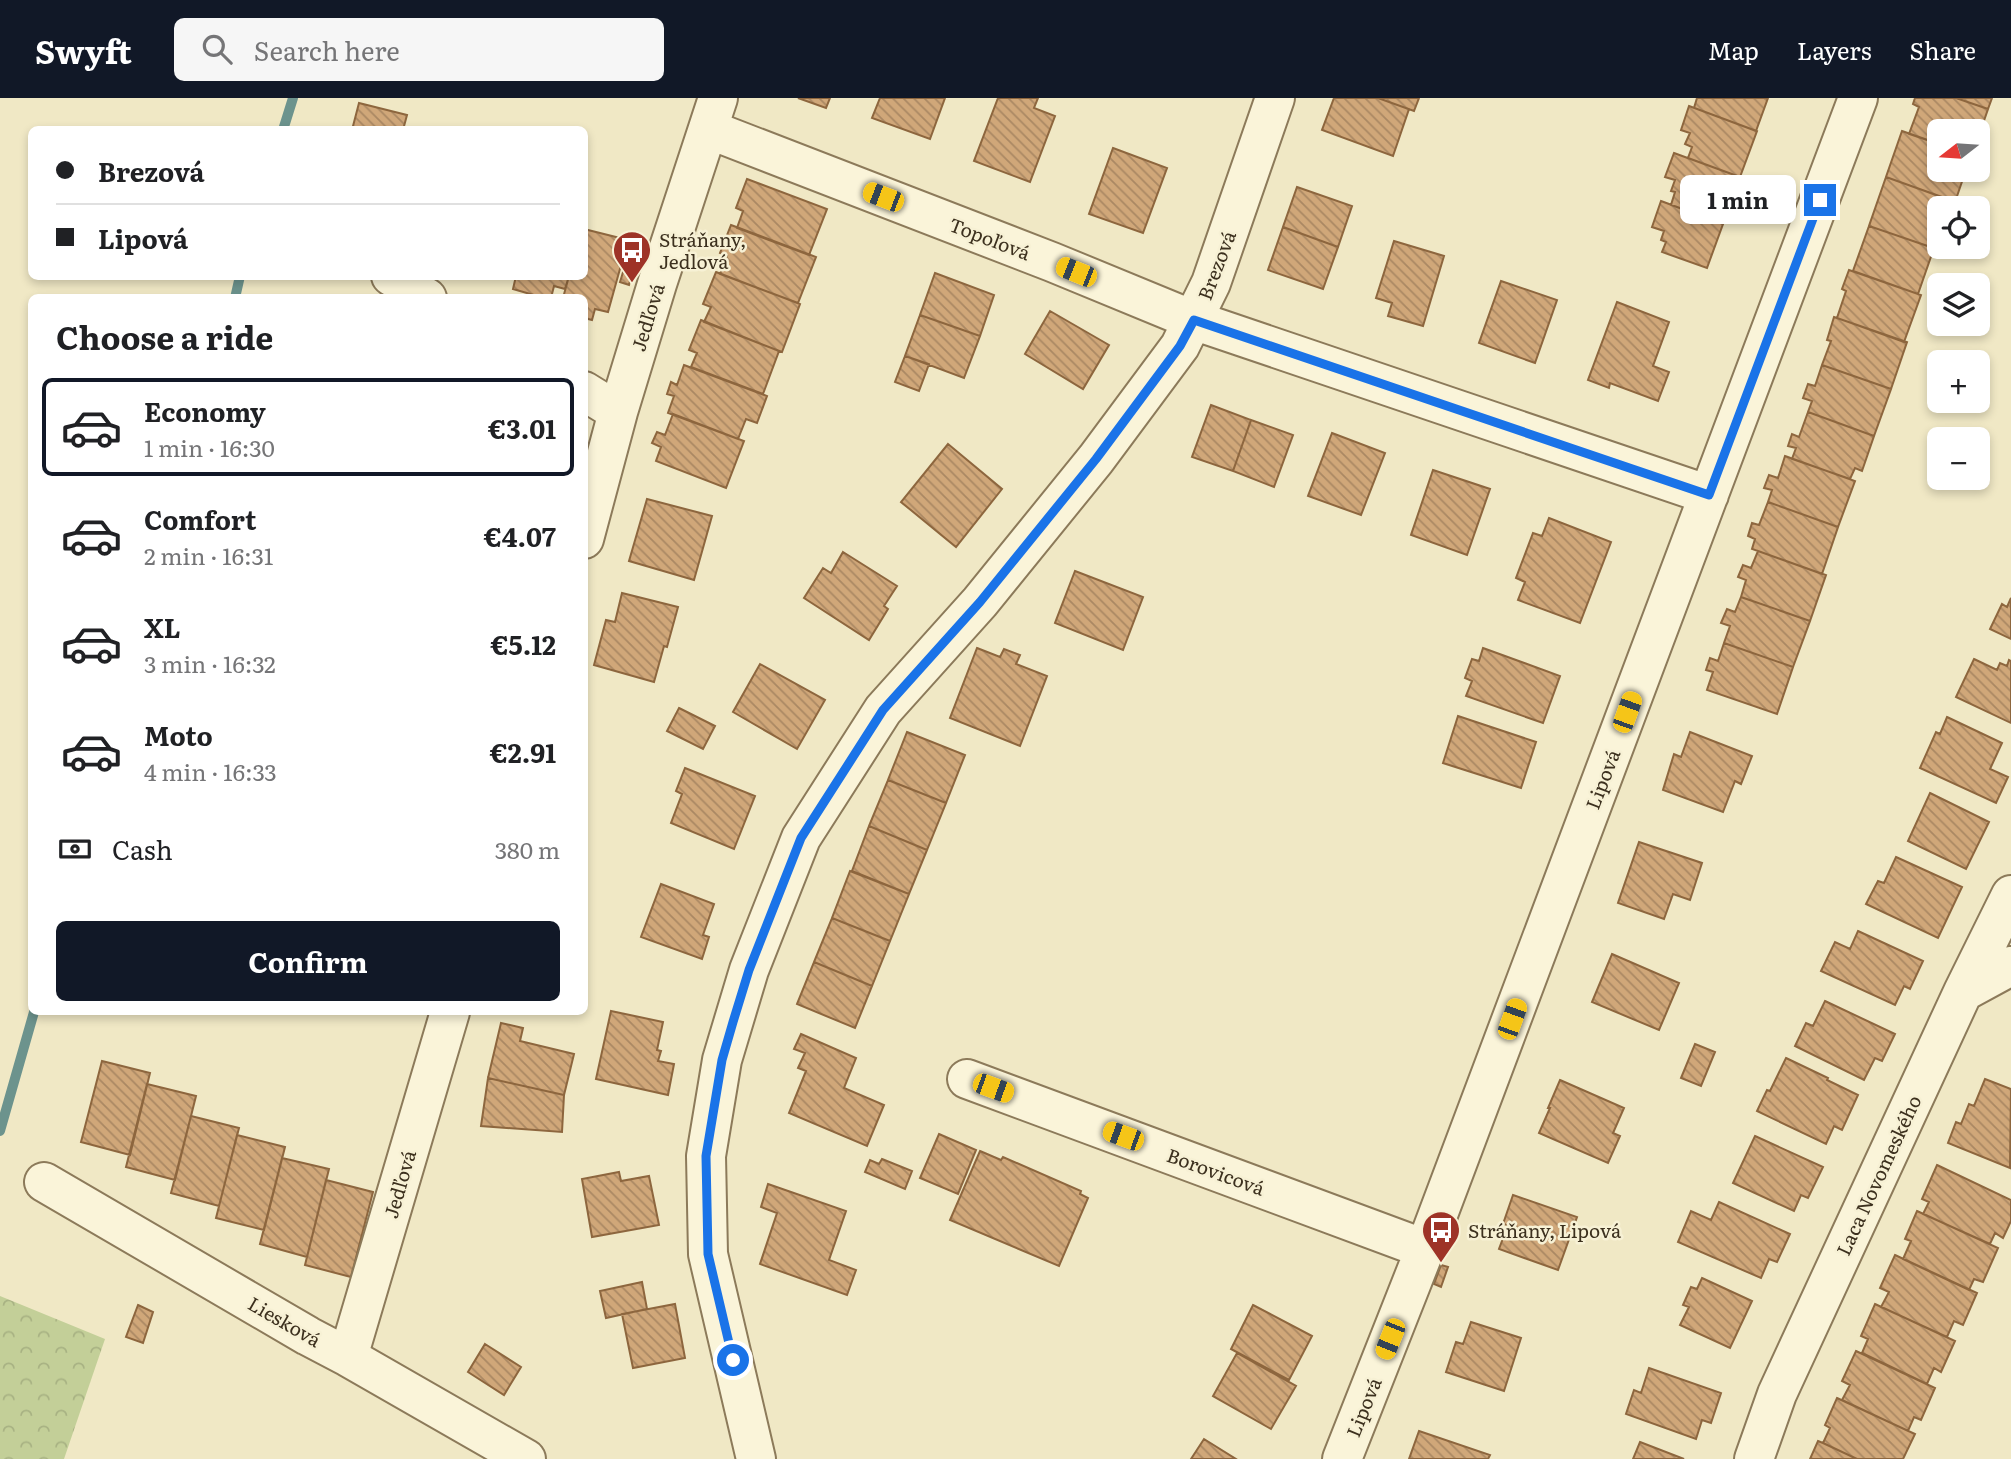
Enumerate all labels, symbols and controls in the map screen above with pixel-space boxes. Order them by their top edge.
search box [174,18,664,81]
text: Swyft [35,25,132,74]
icon: search [198,30,236,68]
text: Search here [254,30,400,69]
text: Map [1708,32,1759,67]
text: Layers [1797,32,1871,67]
text: Share [1909,32,1976,67]
north arrow [1927,119,1990,182]
map controls [1927,119,1990,490]
text: Brezová [98,151,205,190]
callout: 1 min [1680,176,1796,224]
car [860,180,907,214]
text: 1 min [1707,182,1769,216]
route end [1804,184,1836,216]
button: locate [1927,196,1990,259]
street label: Topoľová [945,210,1035,267]
text: Lipová [98,218,188,257]
place label: Stráňany, Jedlová [659,225,746,275]
street label: Brezová [1190,225,1242,304]
bus stop icon: Stráňany, Jedlová [611,229,653,284]
car [1053,254,1100,290]
button: layers [1927,273,1990,336]
street label: Jedľová [623,279,671,355]
text: Choose a ride [56,312,273,360]
button: + [1927,350,1990,413]
text: Economy [144,391,266,430]
icon: car [60,396,123,459]
text: €3.01 [488,408,556,447]
button: − [1927,427,1990,490]
text: 1 min · 16:30 [144,430,275,464]
text: Comfort [144,499,256,538]
icon: car [60,504,123,567]
text: €4.07 [484,516,556,555]
text: 2 min · 16:31 [144,538,273,572]
text: XL [144,607,181,646]
icon: car [60,612,123,675]
text: €5.12 [490,624,556,663]
text: 3 min · 16:32 [144,646,276,680]
car [1610,689,1645,735]
text: Moto [144,715,213,754]
icon: car [60,720,123,783]
text: €2.91 [490,732,556,771]
street label: Lipová [1578,744,1626,813]
text: 4 min · 16:33 [144,754,277,788]
text: Cash [112,829,173,868]
icon: cash [56,830,94,868]
text: 380 m [495,832,560,866]
button: Confirm [56,921,560,1001]
car [1495,996,1530,1042]
car [970,1071,1017,1105]
street label: Laca Novomeského [1828,1090,1928,1260]
car [1100,1119,1147,1153]
street label: Borovicová [1163,1140,1269,1202]
street label: Jedľová [376,1146,422,1222]
bus stop icon: Stráňany, Lipová [1420,1209,1462,1264]
place label: Stráňany, Lipová [1468,1216,1622,1244]
street label: Liesková [243,1289,327,1354]
car [1373,1316,1408,1362]
route start [717,1344,749,1376]
street label: Lipová [1338,1372,1388,1441]

